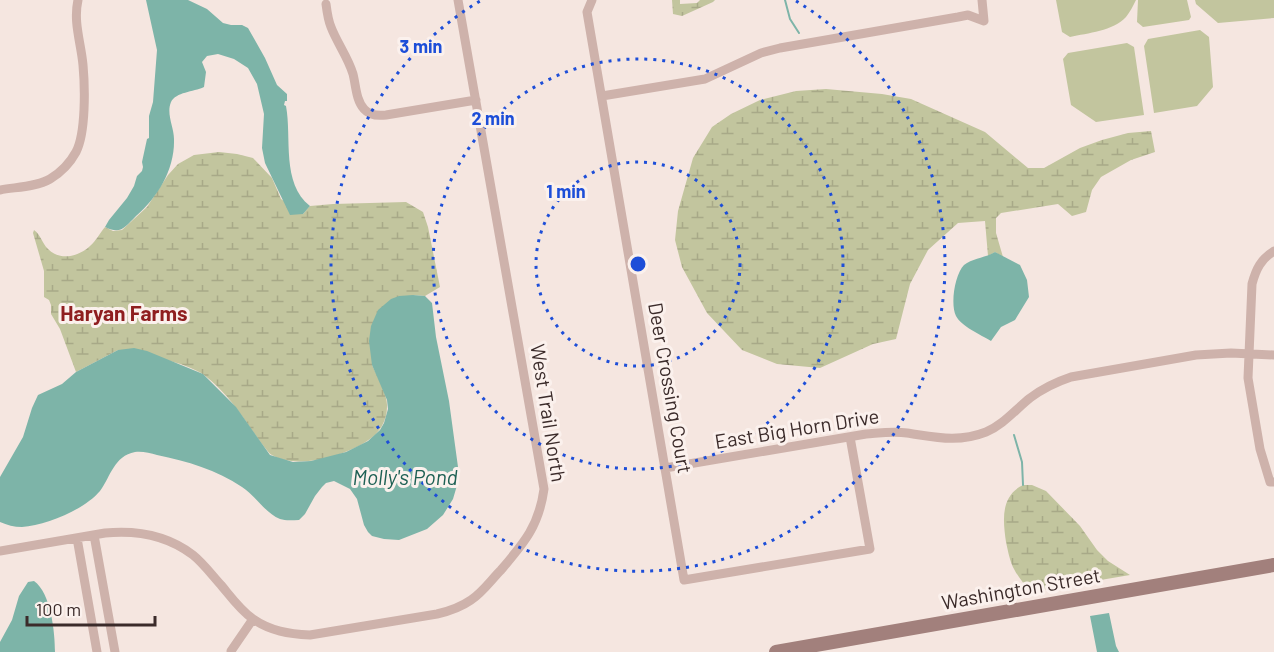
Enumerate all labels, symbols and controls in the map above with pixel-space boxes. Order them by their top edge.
text: 3 min [400,35,442,57]
text: 2 min [471,107,515,129]
text: 1 min [546,180,586,202]
centre of rings [628,254,648,274]
district label: Haryan Farms [60,300,188,325]
street label: Deer Crossing Court [644,300,698,475]
street label: West Trail North [526,342,572,484]
street label: East Big Horn Drive [713,403,881,453]
water label: Molly's Pond [352,464,458,489]
street label: Washington Street [939,562,1102,614]
scale bar [27,589,154,627]
text: 100 m [36,598,81,620]

